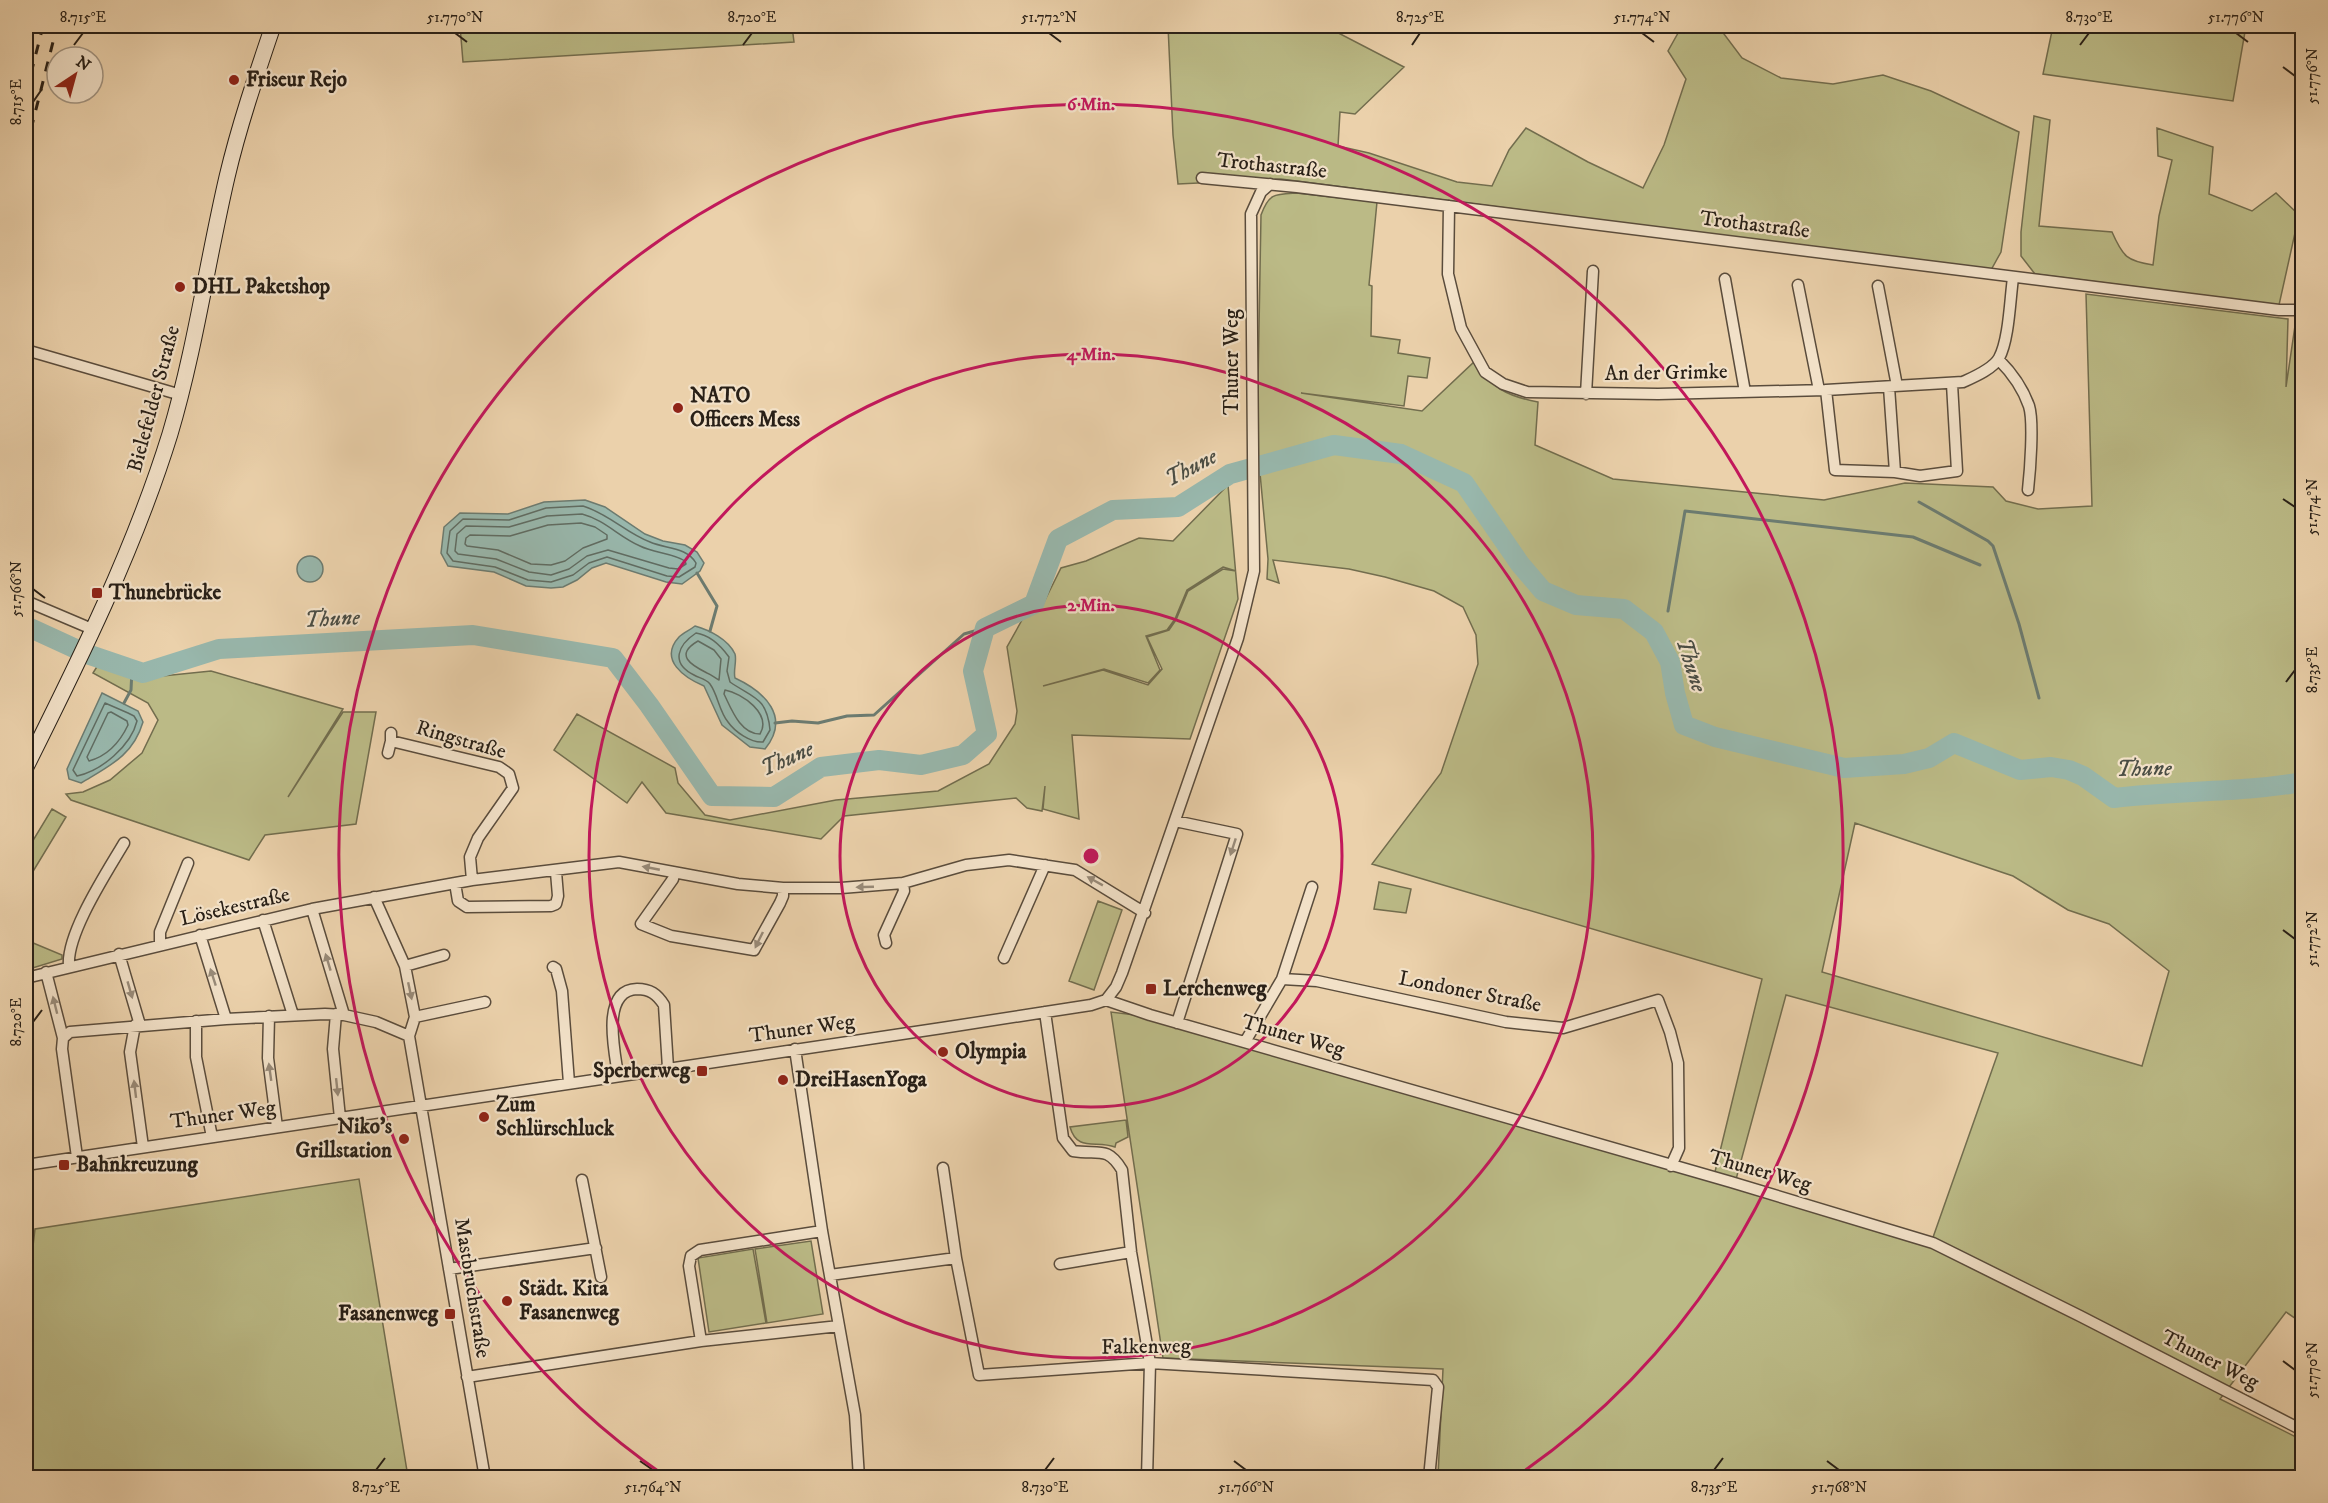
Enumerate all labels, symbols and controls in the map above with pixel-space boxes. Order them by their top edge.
text: 8.715°E [60,8,107,27]
text: 51.770°N [427,8,483,27]
text: 8.720°E [728,8,777,27]
text: 51.772°N [1021,8,1077,27]
text: 8.725°E [1396,8,1444,27]
text: 51.774°N [1614,8,1670,27]
text: 8.730°E [2065,8,2113,27]
text: 51.776°N [2208,8,2264,27]
north arrow [45,45,105,105]
text: 51.776°N [2303,48,2322,104]
text: N [72,52,94,76]
place label: Friseur Rejo [246,67,347,94]
marker: Friseur Rejo [227,73,241,87]
text: 8.715°E [7,78,26,125]
text: 6 Min. [1067,94,1115,116]
street label: Trothastraße [1216,147,1329,185]
street label: Trothastraße [1699,205,1812,245]
place label: DHL Paketshop [192,274,331,300]
marker: DHL Paketshop [173,280,187,294]
street label: Thuner Weg [1219,308,1245,415]
street label: Bielefelder Straße [122,322,186,475]
text: 4 Min. [1066,344,1115,366]
street label: An der Grimke [1604,359,1728,387]
place label: NATO Officers Mess [690,383,800,433]
marker: NATO Officers Mess [671,401,685,415]
water label: Thune [1160,443,1222,493]
text: 51.774°N [2303,479,2322,535]
text: 51.766°N [7,561,26,617]
place label: Thunebrücke [108,580,222,606]
marker: Thunebrücke [90,586,104,600]
text: 2 Min. [1067,595,1115,617]
water label: Thune [304,604,361,634]
water label: Thune [1670,635,1713,696]
text: 8.735°E [2303,646,2322,693]
street label: Ringstraße [413,715,509,765]
water label: Thune [756,735,818,783]
water label: Thune [2116,755,2172,783]
one-way arrow [1228,838,1237,856]
centre of rings [1081,846,1101,866]
one-way arrow [641,863,660,872]
one-way arrow [1087,876,1104,886]
street label: Lösekestraße [178,882,293,932]
one-way arrow [856,882,875,892]
text: 51.772°N [2303,911,2322,967]
one-way arrow [754,931,764,949]
one-way arrow [323,953,332,971]
street label: Londoner Straße [1396,965,1544,1019]
one-way arrow [208,968,217,986]
place label: Lerchenweg [1163,976,1267,1002]
one-way arrow [126,981,135,999]
one-way arrow [406,981,415,1000]
marker: Lerchenweg [1144,982,1158,996]
one-way arrow [49,996,59,1014]
text: 8.720°E [7,997,26,1046]
street label: Thuner Weg [748,1009,857,1049]
street label: Thuner Weg [1238,1009,1348,1063]
place label: Olympia [955,1039,1027,1065]
marker: Olympia [936,1045,950,1059]
place label: Sperberweg [593,1058,691,1084]
one-way arrow [265,1062,274,1081]
marker: Sperberweg [695,1064,709,1078]
place label: DreiHasenYoga [795,1067,928,1093]
marker: DreiHasenYoga [776,1073,790,1087]
one-way arrow [332,1077,342,1096]
one-way arrow [131,1079,140,1098]
place label: Zum Schlürschluck [496,1092,615,1142]
street label: Thuner Weg [169,1095,278,1135]
marker: Zum Schlürschluck [477,1110,491,1124]
place label: Niko's Grillstation [295,1114,393,1164]
marker: Niko's Grillstation [397,1132,411,1146]
street label: Thuner Weg [1705,1144,1815,1198]
place label: Bahnkreuzung [76,1152,198,1178]
marker: Bahnkreuzung [57,1158,71,1172]
street label: Mastbruchstraße [448,1216,496,1360]
place label: Städt. Kita Fasanenweg [519,1276,620,1326]
marker: Städt. Kita Fasanenweg [500,1294,514,1308]
place label: Fasanenweg [338,1301,439,1327]
marker: Fasanenweg [443,1307,457,1321]
street label: Thuner Weg [2157,1324,2264,1396]
street label: Falkenweg [1101,1333,1192,1361]
text: 51.770°N [2303,1342,2322,1398]
text: 8.725°E [352,1478,400,1497]
text: 51.764°N [624,1478,682,1497]
text: 8.730°E [1021,1478,1069,1497]
text: 51.766°N [1218,1478,1274,1497]
text: 8.735°E [1691,1478,1738,1497]
text: 51.768°N [1811,1478,1867,1497]

